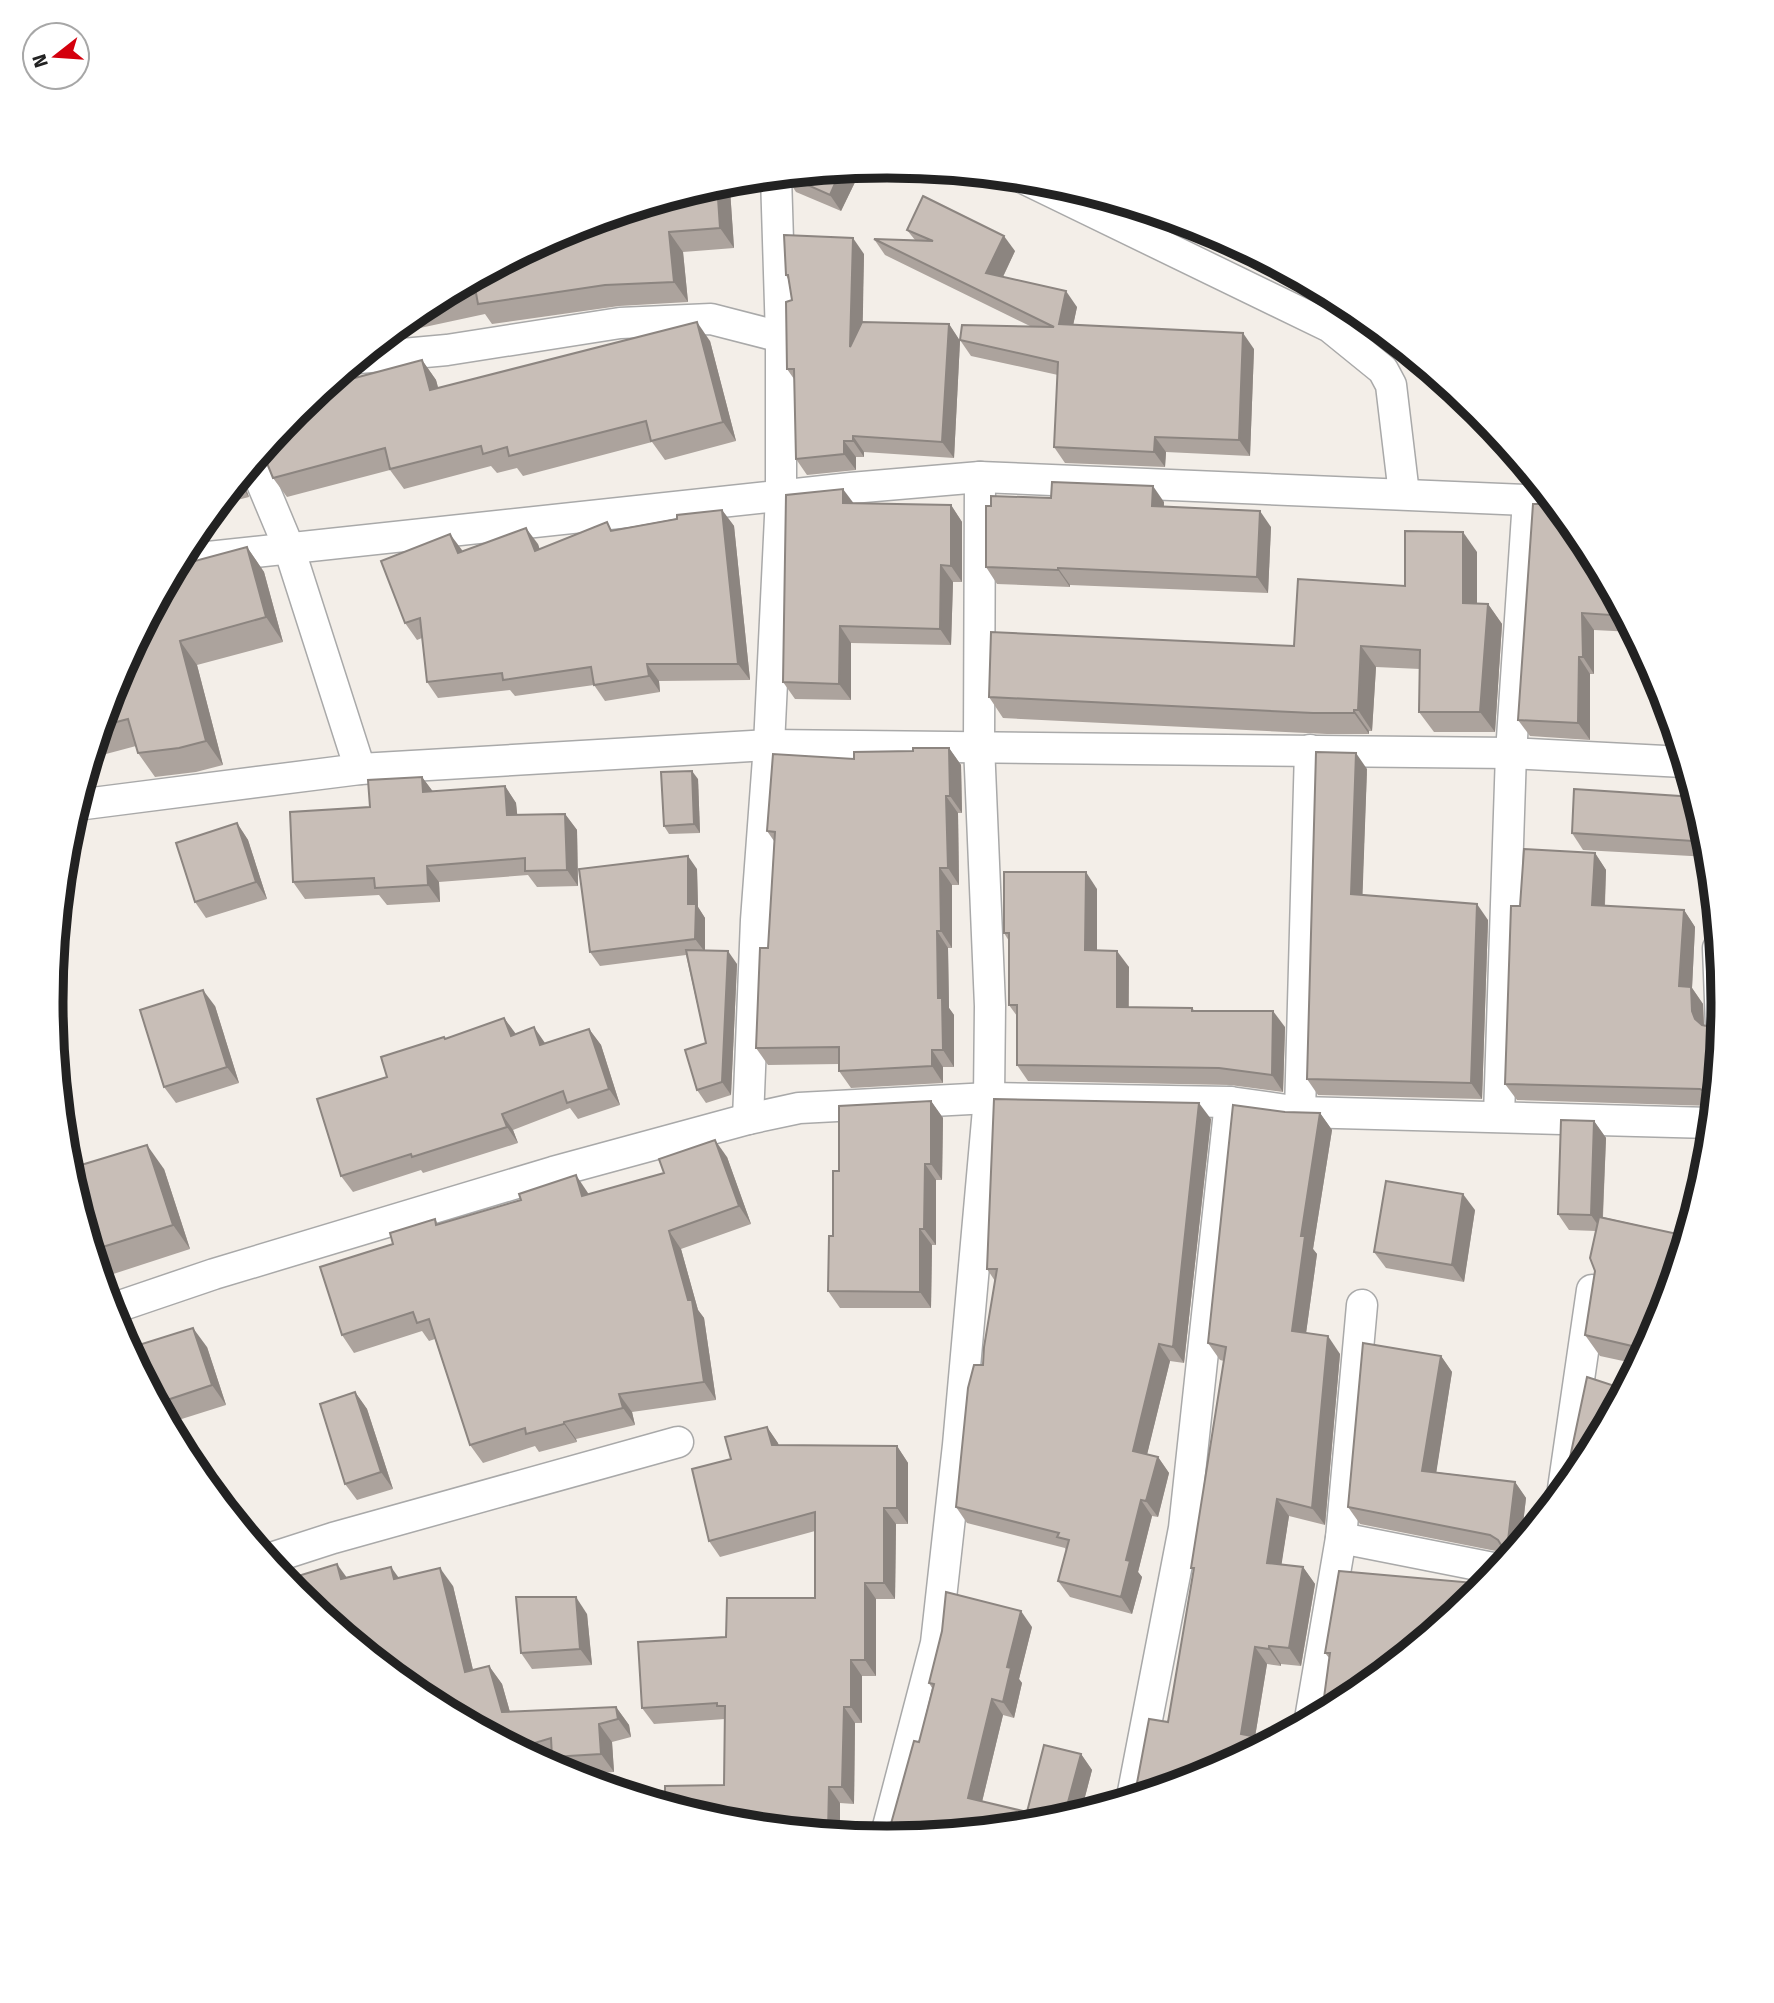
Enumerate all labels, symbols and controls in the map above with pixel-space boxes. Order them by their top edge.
north arrow [21,21,91,91]
text: N [27,51,53,70]

